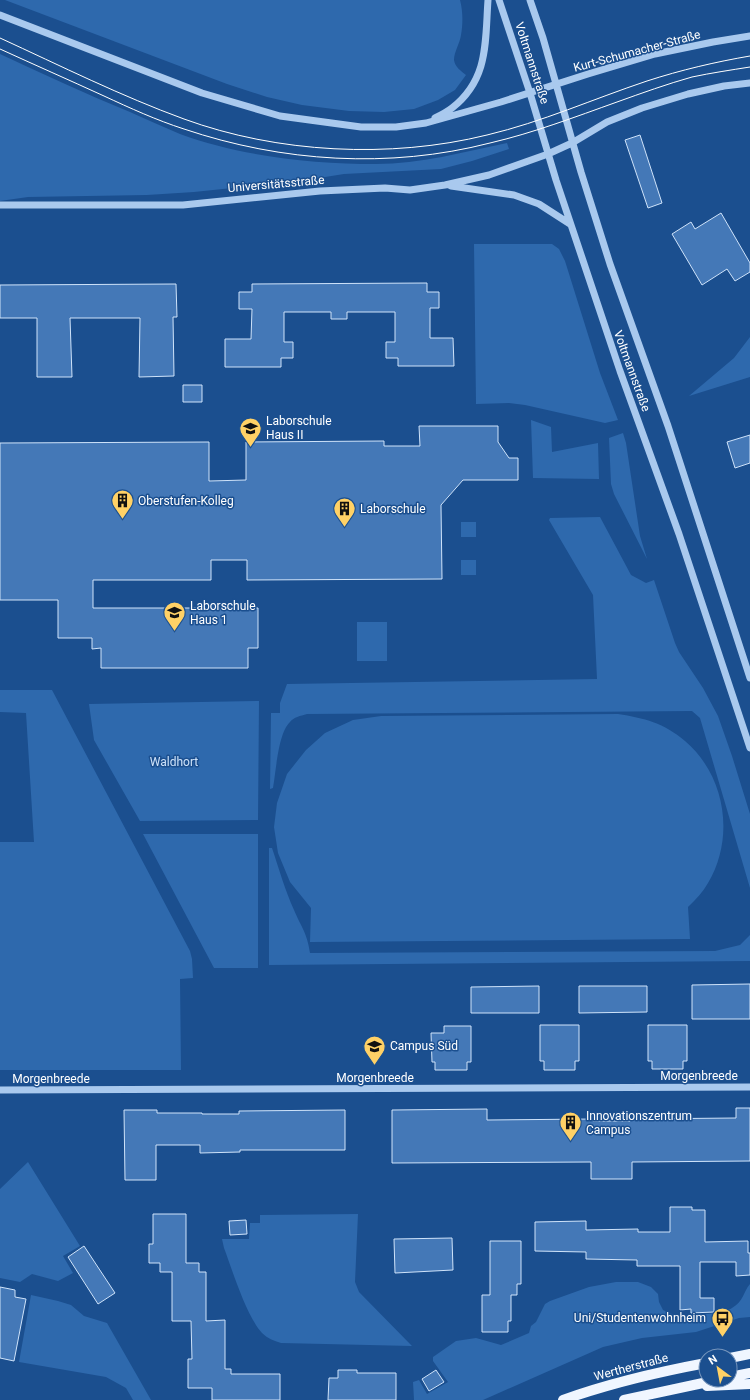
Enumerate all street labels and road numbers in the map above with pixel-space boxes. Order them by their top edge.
street label: Voltmannstraße [512,20,552,106]
street label: Kurt-Schumacher-Straße [572,27,702,75]
street label: Universitätsstraße [227,173,325,195]
street label: Voltmannstraße [611,329,653,413]
street label: Morgenbreede [660,1069,738,1083]
street label: Morgenbreede [336,1071,414,1085]
street label: Morgenbreede [12,1072,90,1086]
street label: Wertherstraße [592,1350,670,1384]

